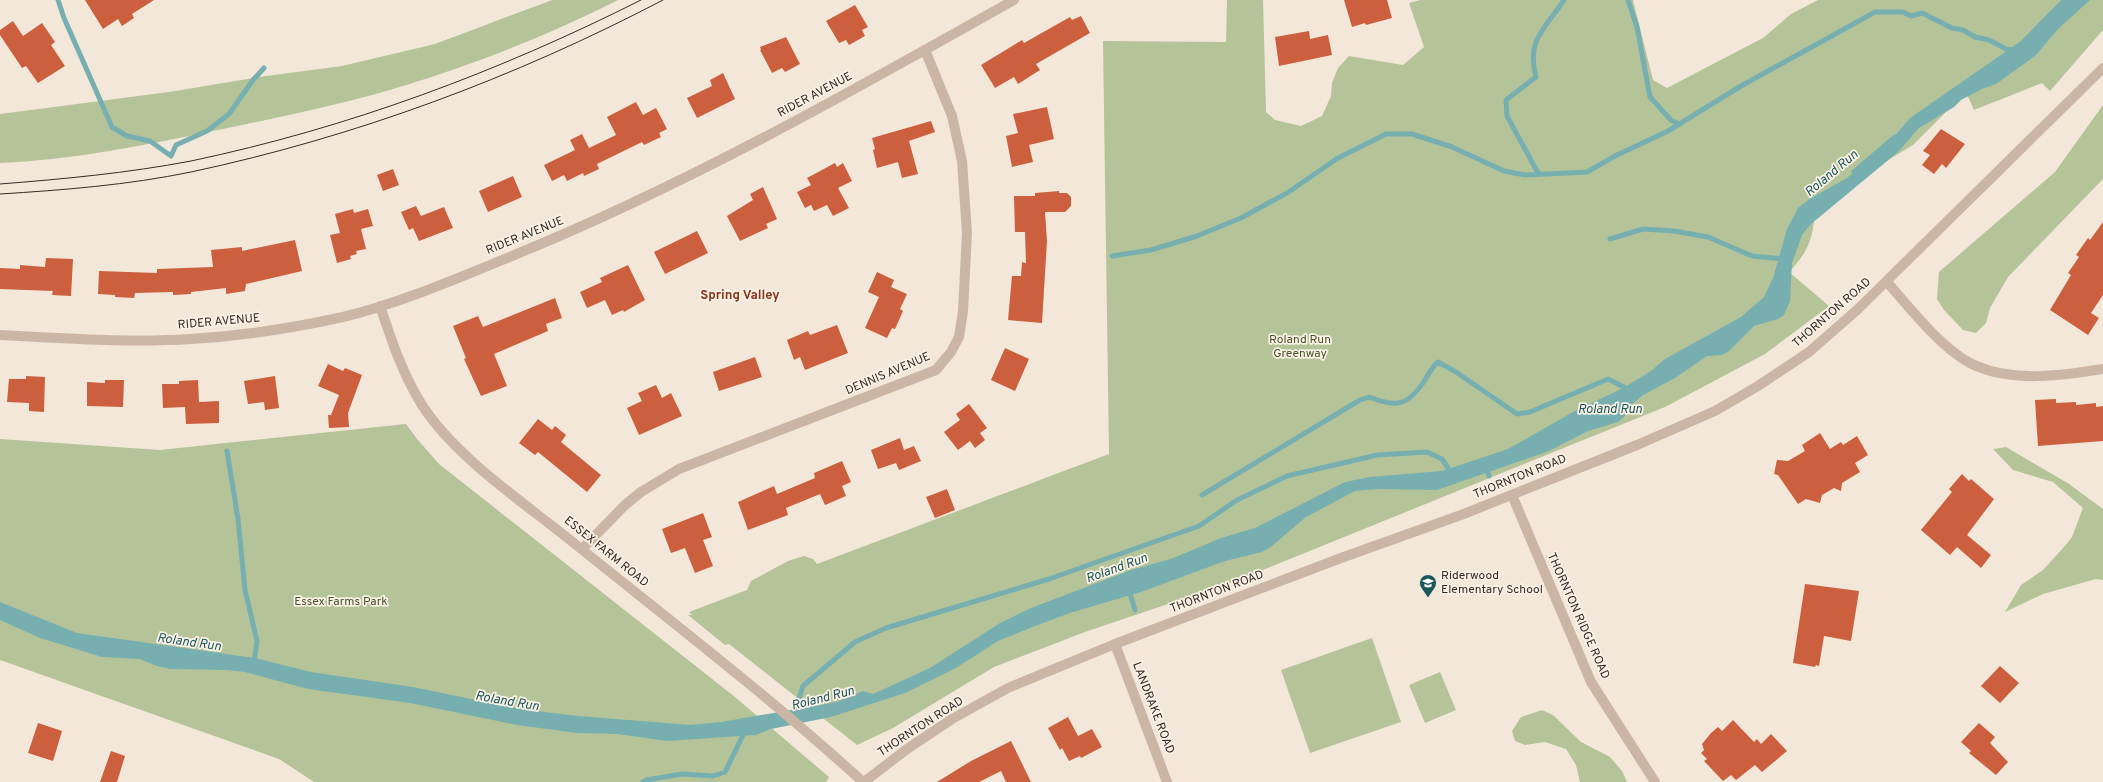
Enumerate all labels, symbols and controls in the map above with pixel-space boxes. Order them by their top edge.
street label: RIDER AVENUE [775,69,855,121]
water label: Roland Run [1802,147,1862,201]
street label: RIDER AVENUE [484,213,566,259]
street label: THORNTON ROAD [1789,274,1875,352]
district label: Spring Valley [700,288,780,304]
street label: RIDER AVENUE [177,310,261,334]
park label: Roland Run Greenway [1269,332,1331,362]
street label: DENNIS AVENUE [843,349,933,399]
water label: Roland Run [1578,402,1642,418]
street label: THORNTON ROAD [1471,451,1569,503]
street label: ESSEX FARM ROAD [560,513,652,591]
water label: Roland Run [1084,550,1150,588]
street label: THORNTON RIDGE ROAD [1543,550,1613,682]
street label: THORNTON ROAD [1168,567,1266,617]
place label: Riderwood Elementary School [1441,568,1543,598]
school or university icon: Riderwood Elementary School [1418,573,1438,598]
park label: Essex Farms Park [294,594,388,610]
water label: Roland Run [156,631,222,655]
street label: LANDRAKE ROAD [1128,660,1178,756]
water label: Roland Run [790,683,856,715]
water label: Roland Run [474,689,540,715]
street label: THORNTON ROAD [875,693,967,761]

